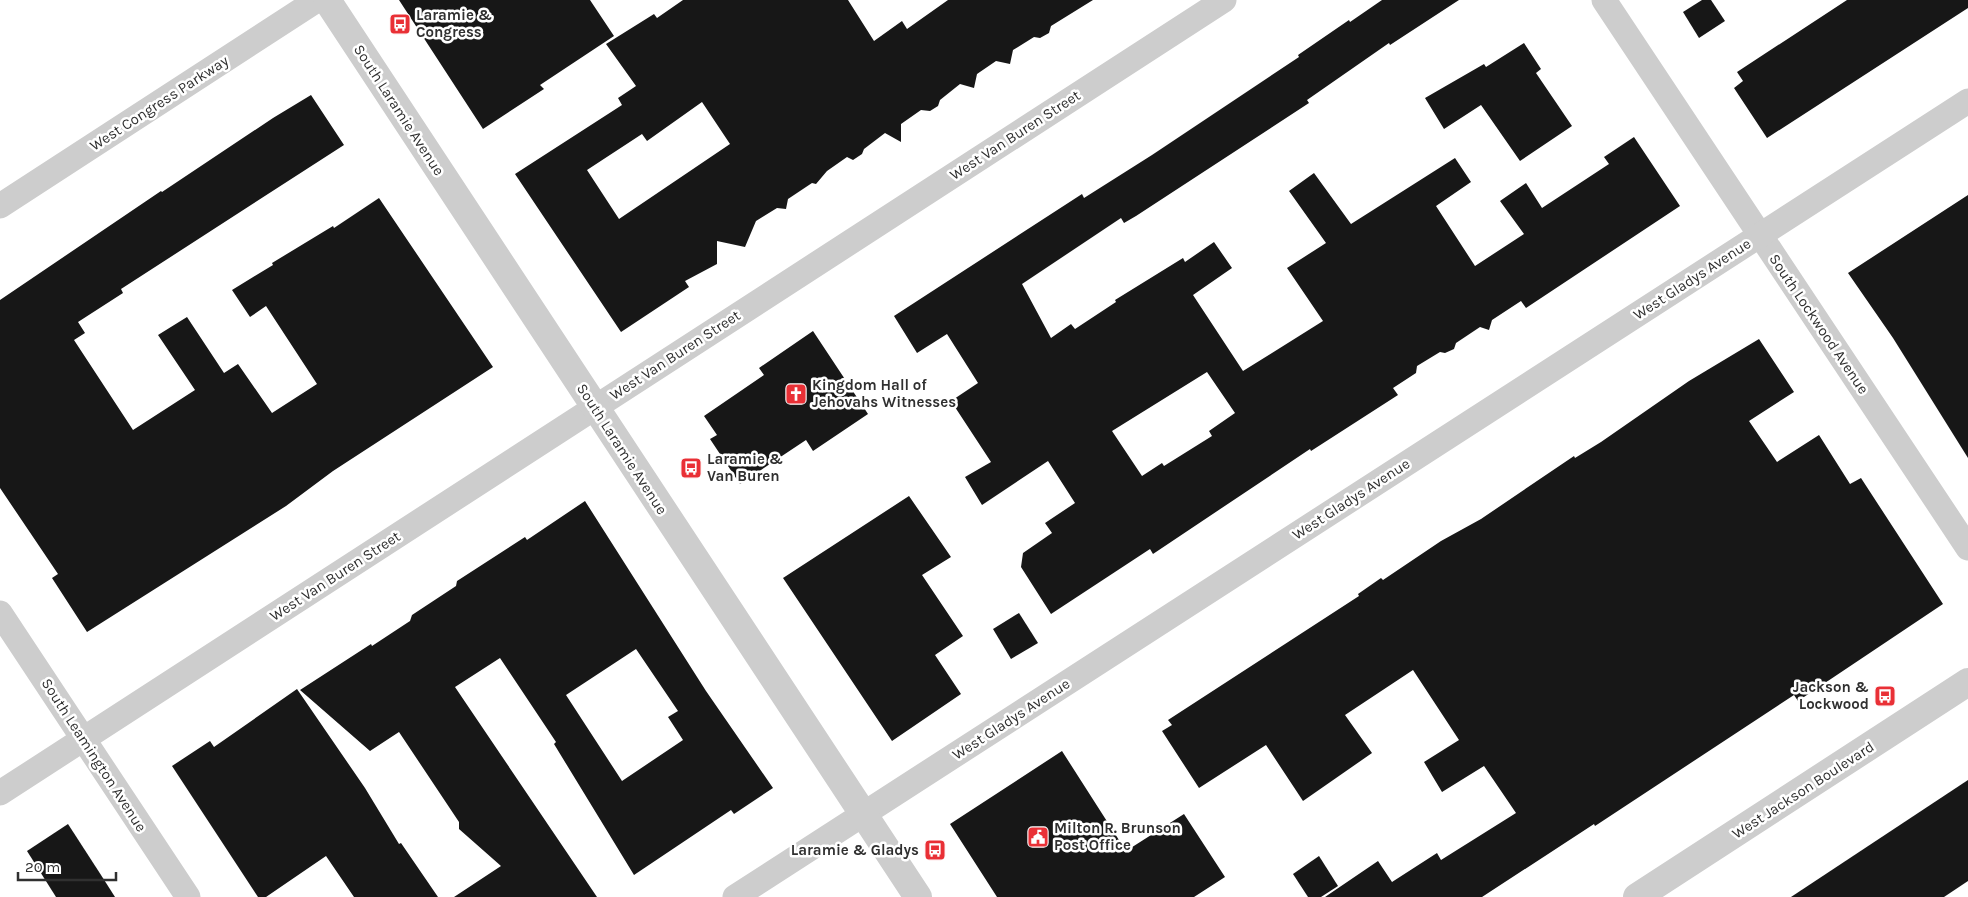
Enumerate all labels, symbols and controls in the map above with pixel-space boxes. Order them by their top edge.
place label: Laramie & Congress [416,6,492,41]
bus stop icon: Laramie & Congress [388,12,412,36]
street label: South Laramie Avenue [350,41,448,179]
street label: West Congress Parkway [86,51,232,155]
street label: West Van Buren Street [946,86,1084,184]
street label: West Gladys Avenue [1630,234,1754,324]
street label: South Lockwood Avenue [1765,251,1873,397]
street label: West Van Buren Street [606,306,744,404]
place label: Kingdom Hall of Jehovahs Witnesses [812,376,956,411]
street label: South Laramie Avenue [573,380,671,518]
church icon: Kingdom Hall of Jehovahs Witnesses [784,382,808,406]
place label: Laramie & Van Buren [707,450,783,485]
street label: West Gladys Avenue [1289,454,1413,544]
bus stop icon: Laramie & Van Buren [679,456,703,480]
street label: West Van Buren Street [266,527,404,625]
street label: West Gladys Avenue [949,674,1073,764]
street label: South Leamington Avenue [38,675,150,835]
place label: Jackson & Lockwood [1793,678,1869,713]
bus stop icon: Jackson & Lockwood [1873,684,1897,708]
street label: West Jackson Boulevard [1729,737,1877,843]
place label: Milton R. Brunson Post Office [1054,819,1181,854]
public building icon: Milton R. Brunson Post Office [1026,825,1050,849]
bus stop icon: Laramie & Gladys [923,838,947,862]
place label: Laramie & Gladys [791,841,919,859]
scale bar [18,850,115,882]
text: 20 m [25,858,60,876]

